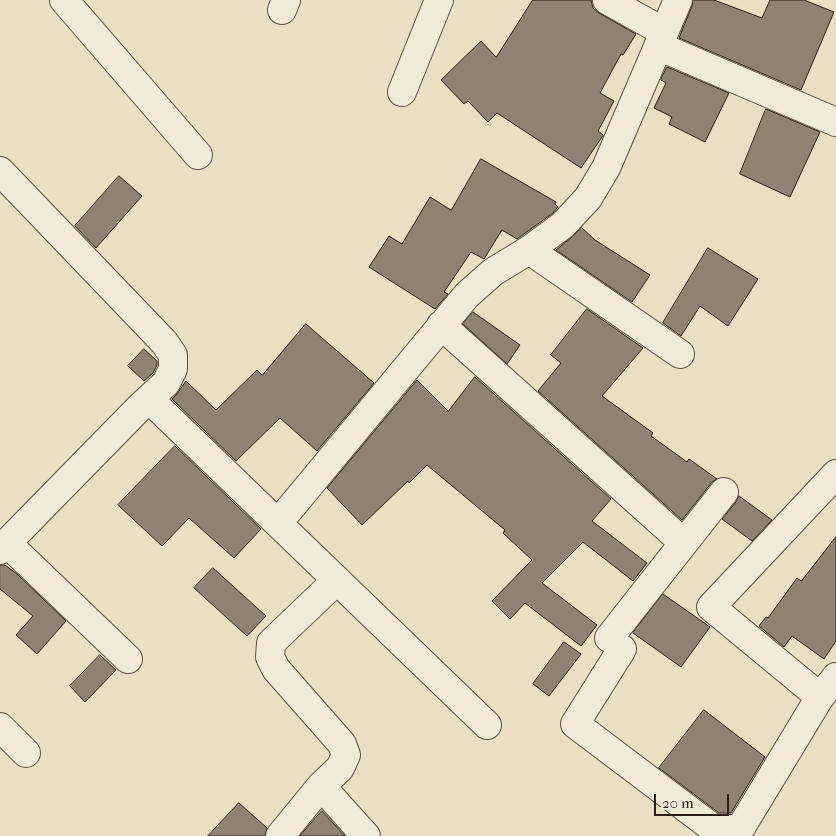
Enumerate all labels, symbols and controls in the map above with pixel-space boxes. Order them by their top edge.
scale bar [656,784,731,816]
text: 20 m [662,794,694,812]

